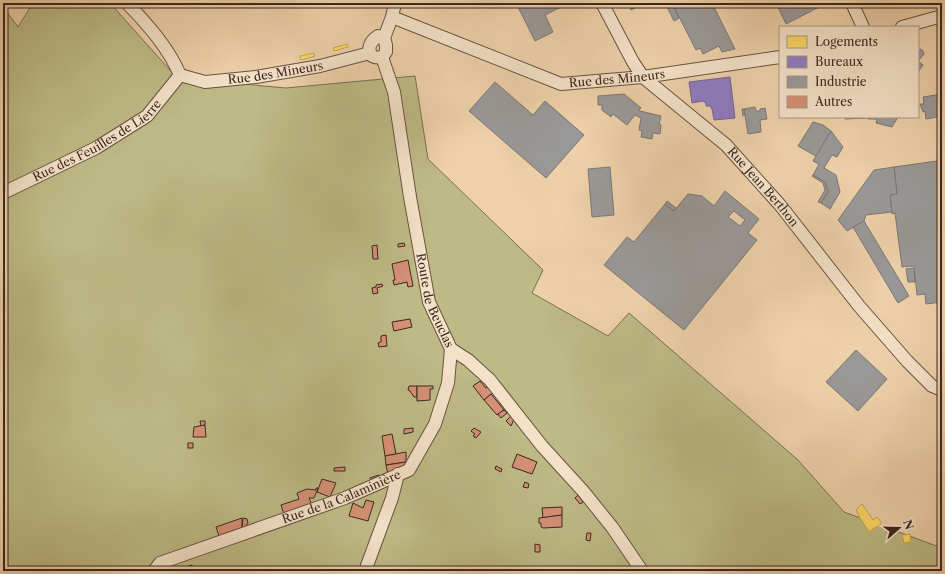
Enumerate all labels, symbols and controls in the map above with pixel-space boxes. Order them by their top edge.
legend [779,26,919,118]
text: Logements [815,34,878,49]
text: Bureaux [815,54,863,69]
street label: Rue des Mineurs [227,57,325,87]
street label: Rue des Mineurs [568,66,666,90]
text: Industrie [815,74,867,89]
text: Autres [814,94,852,109]
street label: Rue des Feuilles de Lierre [30,96,164,185]
street label: Rue Jean Berthon [725,144,802,230]
street label: Route de Beuclas [413,252,457,350]
street label: Rue de la Calaminière [280,466,403,527]
north arrow [879,508,919,548]
text: N [900,518,917,532]

